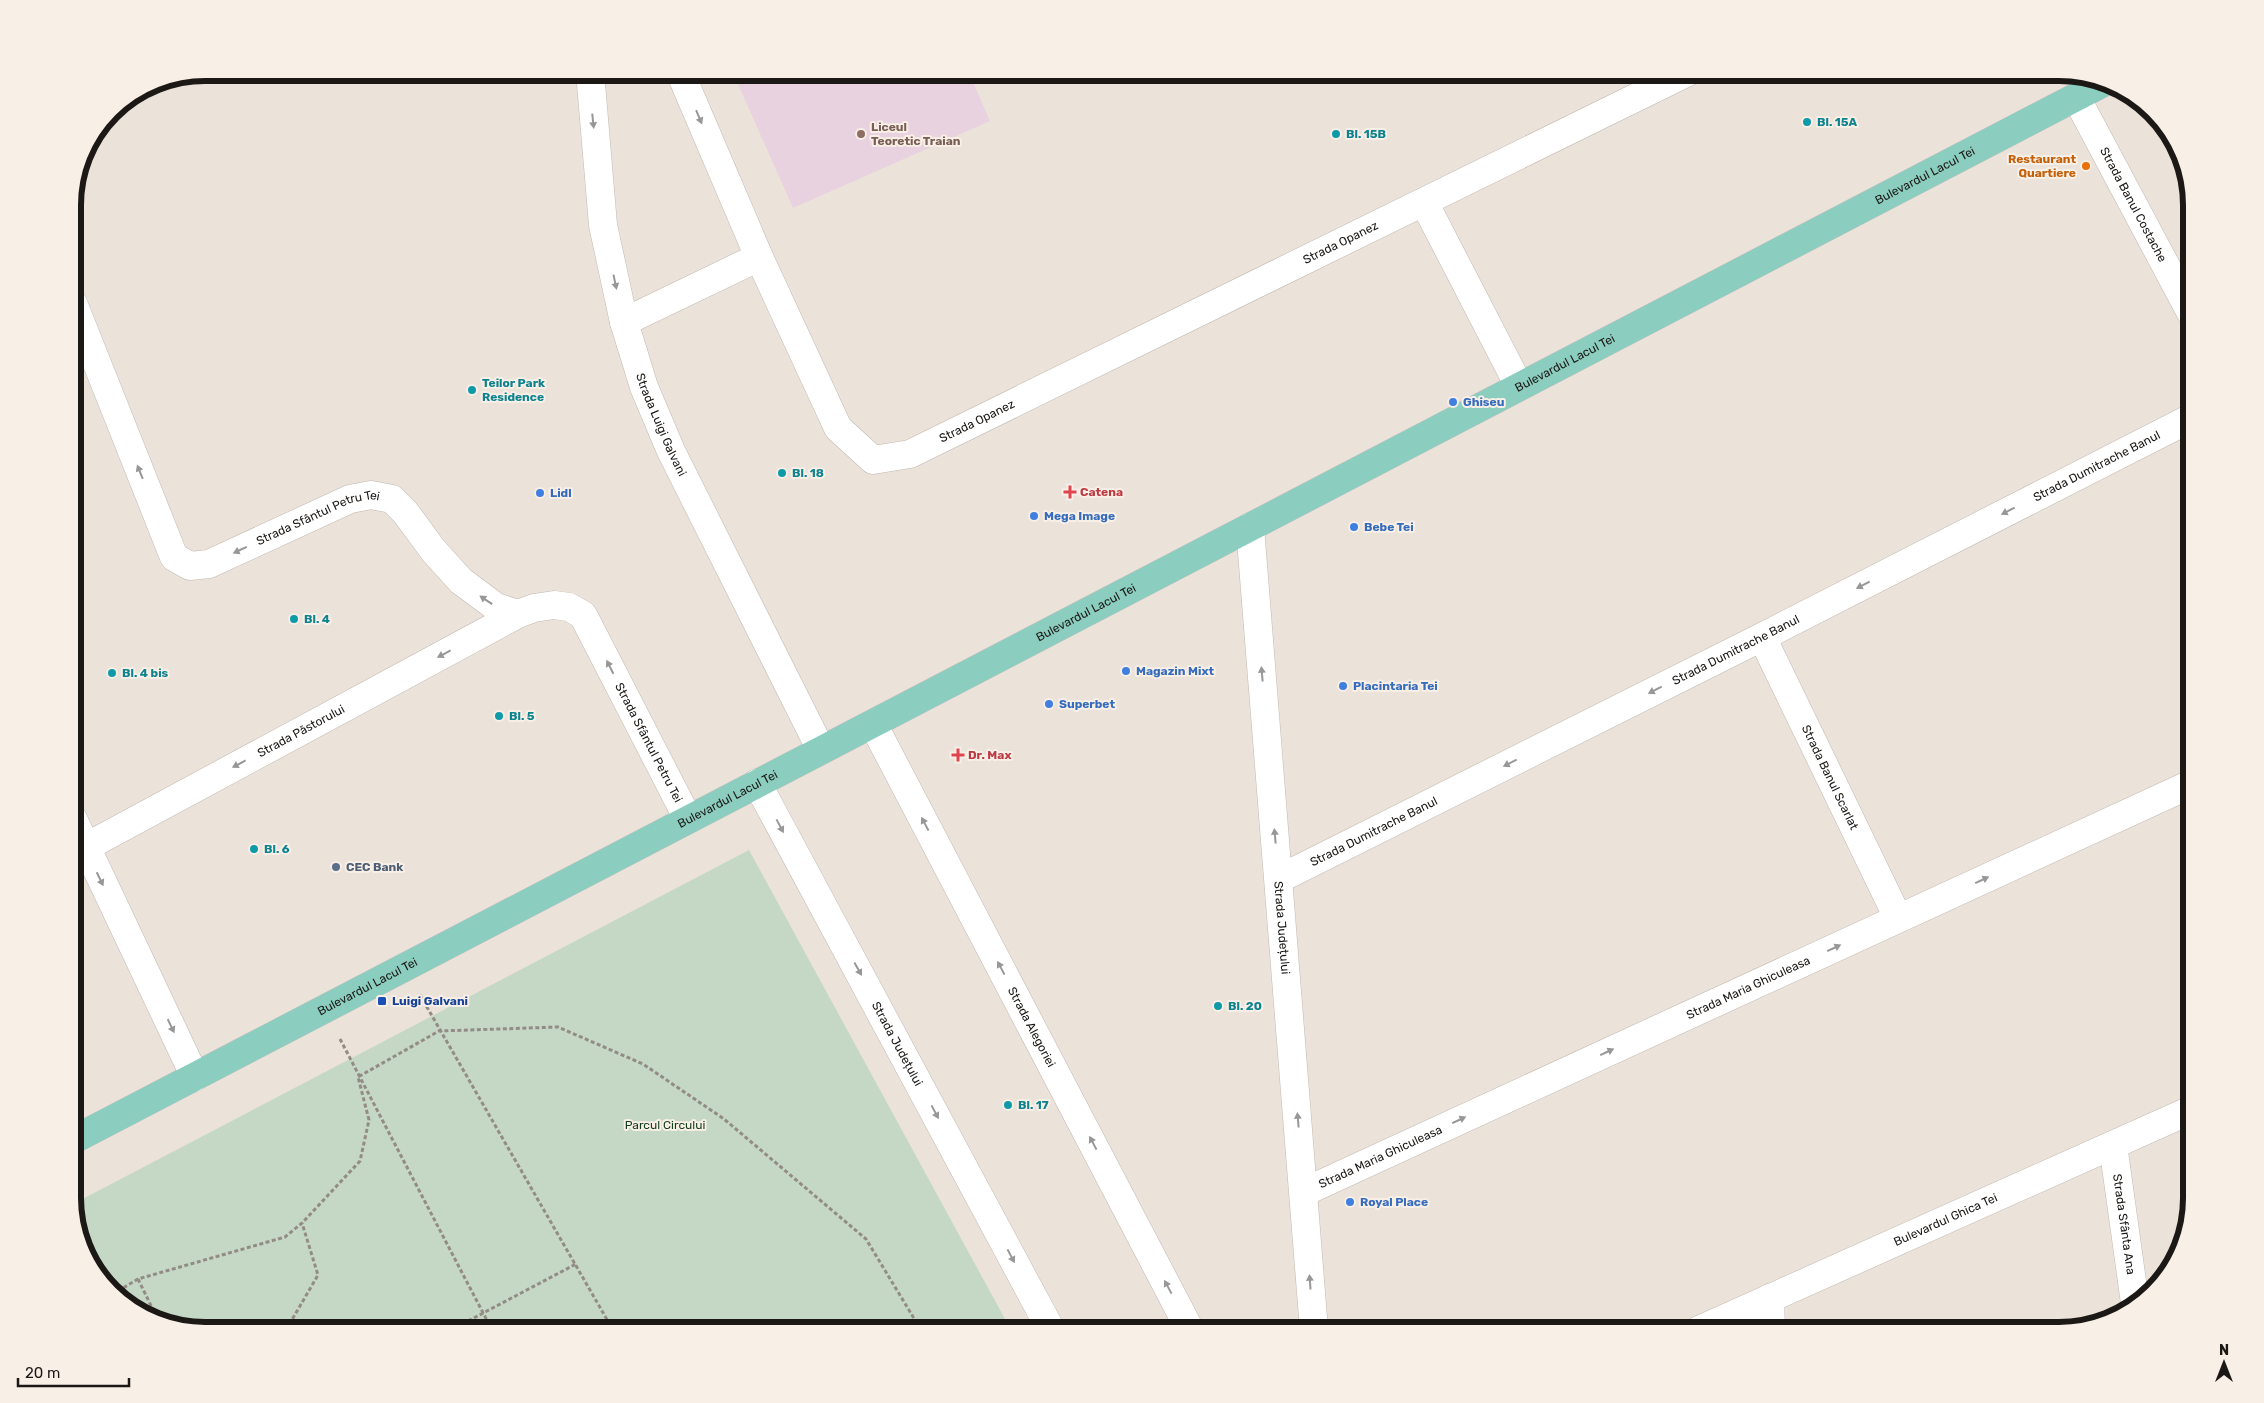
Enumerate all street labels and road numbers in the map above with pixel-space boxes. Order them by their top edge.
street label: Bulevardul Lacul Tei [1873,144,1977,207]
street label: Strada Banul Costache [2097,145,2170,265]
street label: Strada Opanez [1301,218,1380,267]
street label: Bulevardul Lacul Tei [1513,331,1617,395]
street label: Strada Luigi Galvani [633,371,689,478]
street label: Strada Opanez [937,397,1017,445]
street label: Strada Dumitrache Banul [2031,428,2163,504]
street label: Strada Sfântul Petru Tei [254,488,381,548]
street label: Bulevardul Lacul Tei [1034,581,1138,644]
street label: Strada Dumitrache Banul [1670,612,1802,688]
street label: Strada Sfântul Petru Tei [612,681,685,805]
street label: Strada Păstorului [255,702,347,760]
street label: Strada Banul Scarlat [1799,723,1861,832]
street label: Bulevardul Lacul Tei [675,767,780,831]
street label: Strada Dumitrache Banul [1308,794,1440,869]
street label: Strada Județului [1271,881,1293,975]
street label: Strada Maria Ghiculeasa [1684,953,1812,1022]
street label: Bulevardul Lacul Tei [315,955,420,1018]
street label: Strada Alegoriei [1005,985,1058,1070]
street label: Strada Județului [869,999,926,1088]
street label: Strada Maria Ghiculeasa [1316,1122,1444,1191]
street label: Strada Sfânta Ana [2110,1173,2138,1276]
street label: Bulevardul Ghica Tei [1891,1190,2000,1249]

